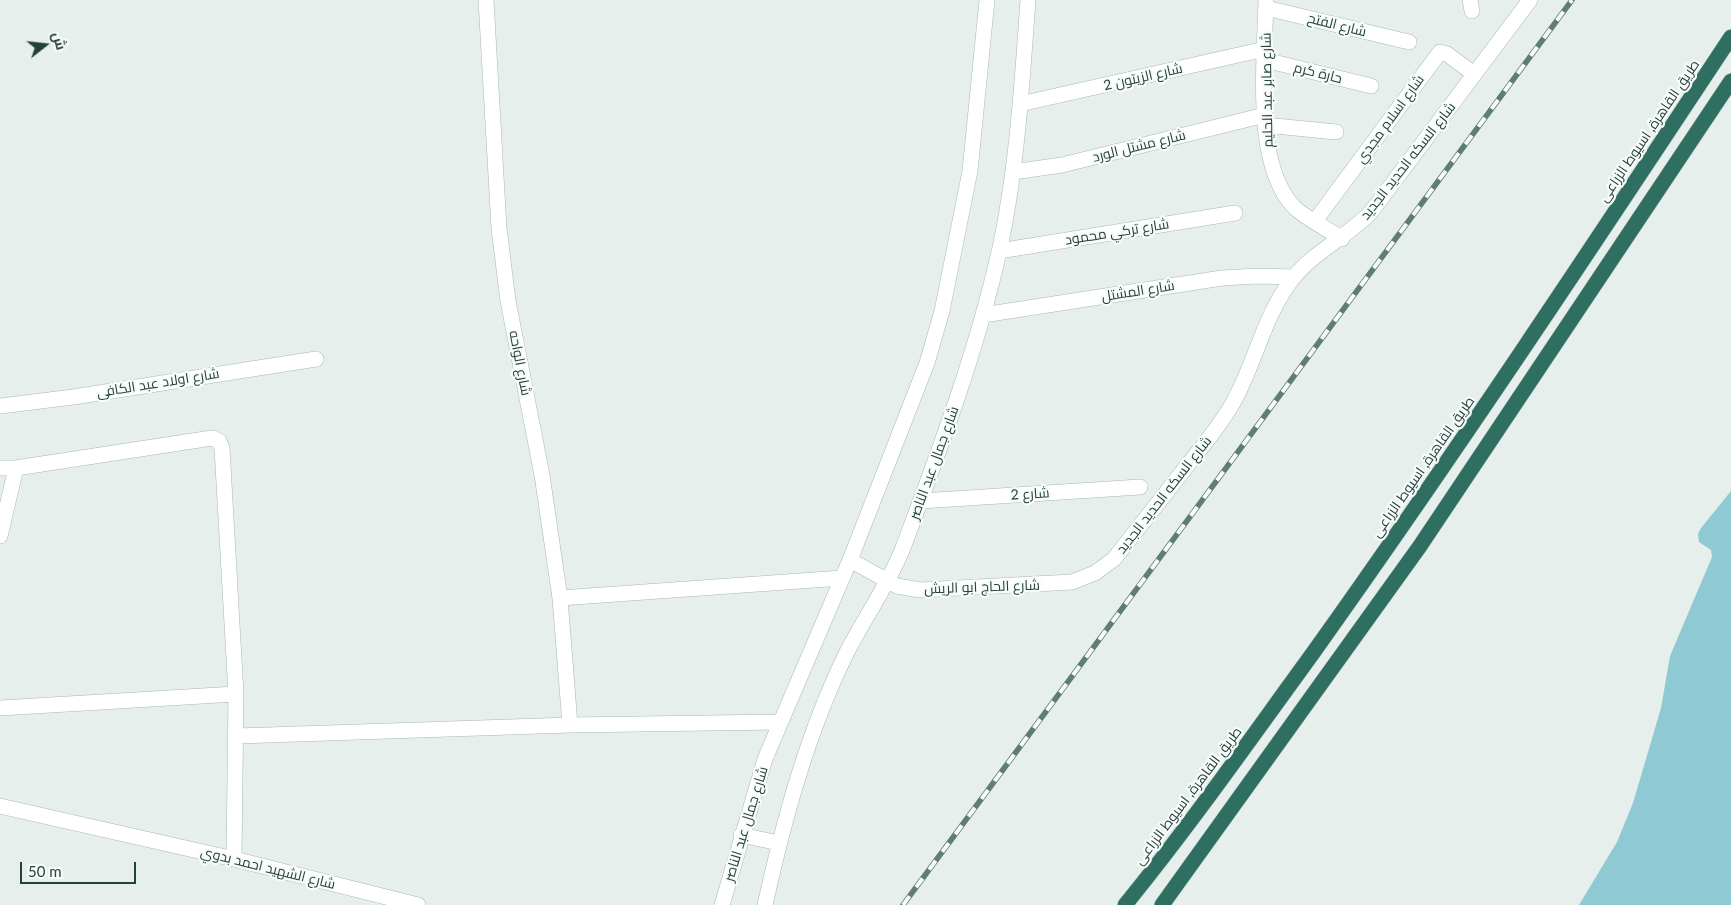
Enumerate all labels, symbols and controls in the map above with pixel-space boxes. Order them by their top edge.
street label: شارع الفتح [1306,10,1368,40]
north arrow [20,20,70,70]
text: ش [49,30,71,52]
street label: شارع صابر عبد الحليم [1258,32,1276,148]
street label: طريق القاهرة, اسيوط الزراعى [1595,57,1703,205]
street label: حارة كرم [1292,59,1344,87]
street label: شارع الزيتون 2 [1102,60,1184,94]
street label: شارع اسلام مجدي [1352,71,1428,167]
street label: شارع السكه الحديد الجديد [1357,99,1459,223]
street label: شارع مشتل الورد [1091,126,1187,166]
street label: شارع تركي محمود [1064,215,1170,249]
street label: شارع المشتل [1100,277,1176,305]
street label: شارع الواحه [505,329,535,397]
street label: شارع اولاد عبد الكافى [95,365,221,401]
street label: طريق القاهرة, اسيوط الزراعى [1368,393,1478,541]
street label: شارع جمال عبد الناصر [906,404,962,522]
street label: شارع السكه الحديد الجديد [1113,433,1215,557]
street label: شارع 2 [1010,484,1050,504]
street label: شارع الحاج ابو الريش [924,577,1040,597]
street label: طريق القاهرة, اسيوط الزراعى [1131,724,1245,868]
street label: شارع جمال عبد الناصر [720,764,772,884]
street label: شارع الشهيد احمد بدوي [199,843,337,893]
scale bar [22,852,139,884]
text: 50 m [28,862,62,880]

